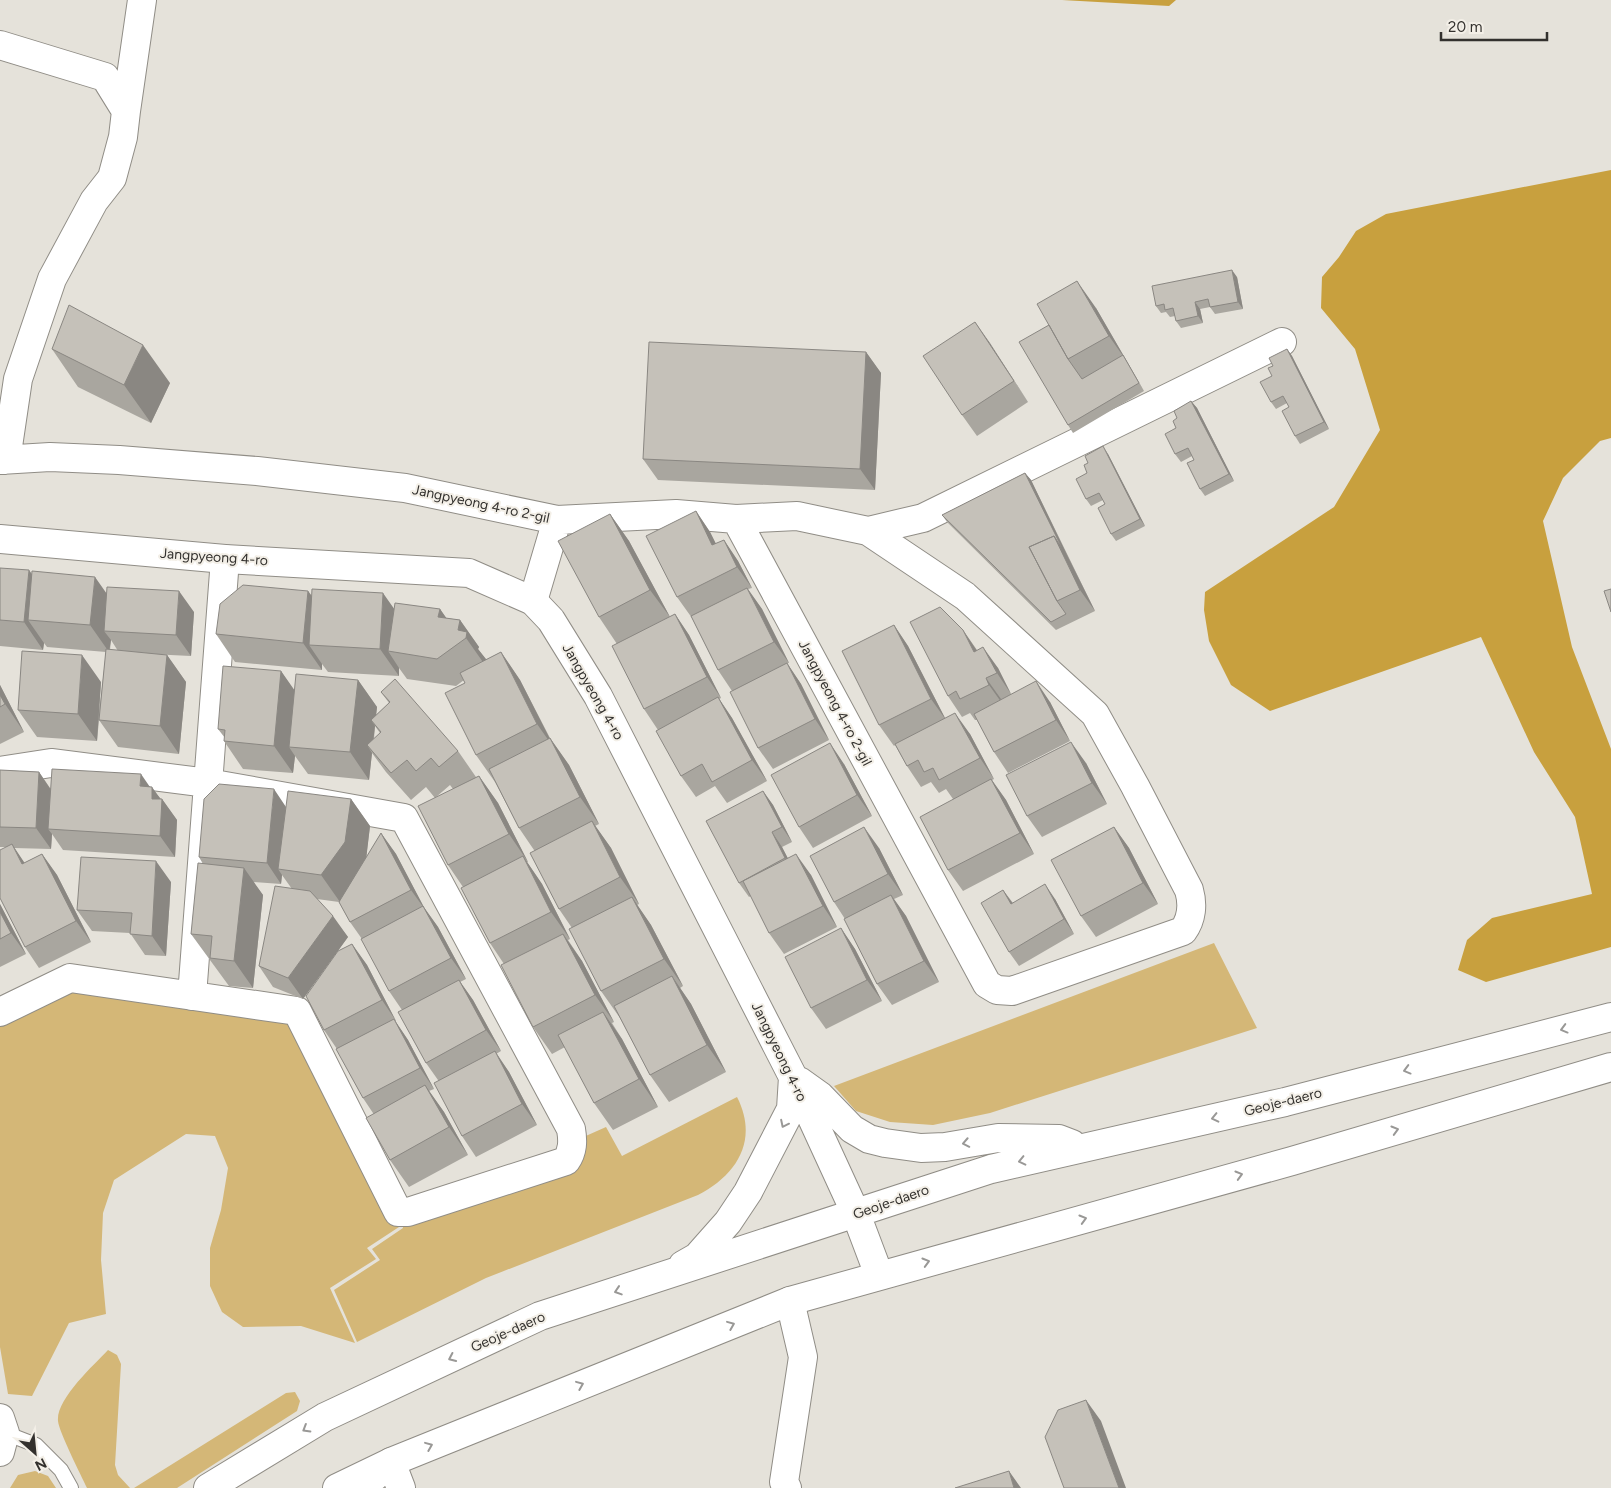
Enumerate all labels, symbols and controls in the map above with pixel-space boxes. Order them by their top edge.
scale bar [1441,10,1547,42]
text: 20 m [1448,18,1482,36]
street label: Jangpyeong 4-ro 2-gil [411,481,551,527]
street label: Jangpyeong 4-ro [159,545,269,569]
street label: Jangpyeong 4-ro 2-gil [795,637,875,769]
street label: Jangpyeong 4-ro [559,641,627,743]
street label: Jangpyeong 4-ro [748,1000,810,1104]
one-way arrow [1559,1023,1568,1034]
one-way arrow [1402,1064,1411,1075]
street label: Geoje-daero [1242,1084,1324,1120]
one-way arrow [1211,1112,1219,1123]
one-way arrow [780,1118,790,1127]
one-way arrow [1391,1126,1399,1136]
one-way arrow [961,1137,970,1147]
one-way arrow [1018,1156,1027,1166]
one-way arrow [1235,1171,1243,1181]
street label: Geoje-daero [851,1181,931,1223]
one-way arrow [1078,1214,1086,1224]
one-way arrow [922,1257,931,1268]
one-way arrow [615,1285,623,1295]
street label: Geoje-daero [468,1308,548,1356]
one-way arrow [726,1320,735,1331]
one-way arrow [448,1351,457,1362]
one-way arrow [575,1381,584,1392]
one-way arrow [302,1422,311,1432]
north arrow [10,1428,60,1478]
one-way arrow [424,1442,433,1453]
text: N [32,1454,49,1474]

